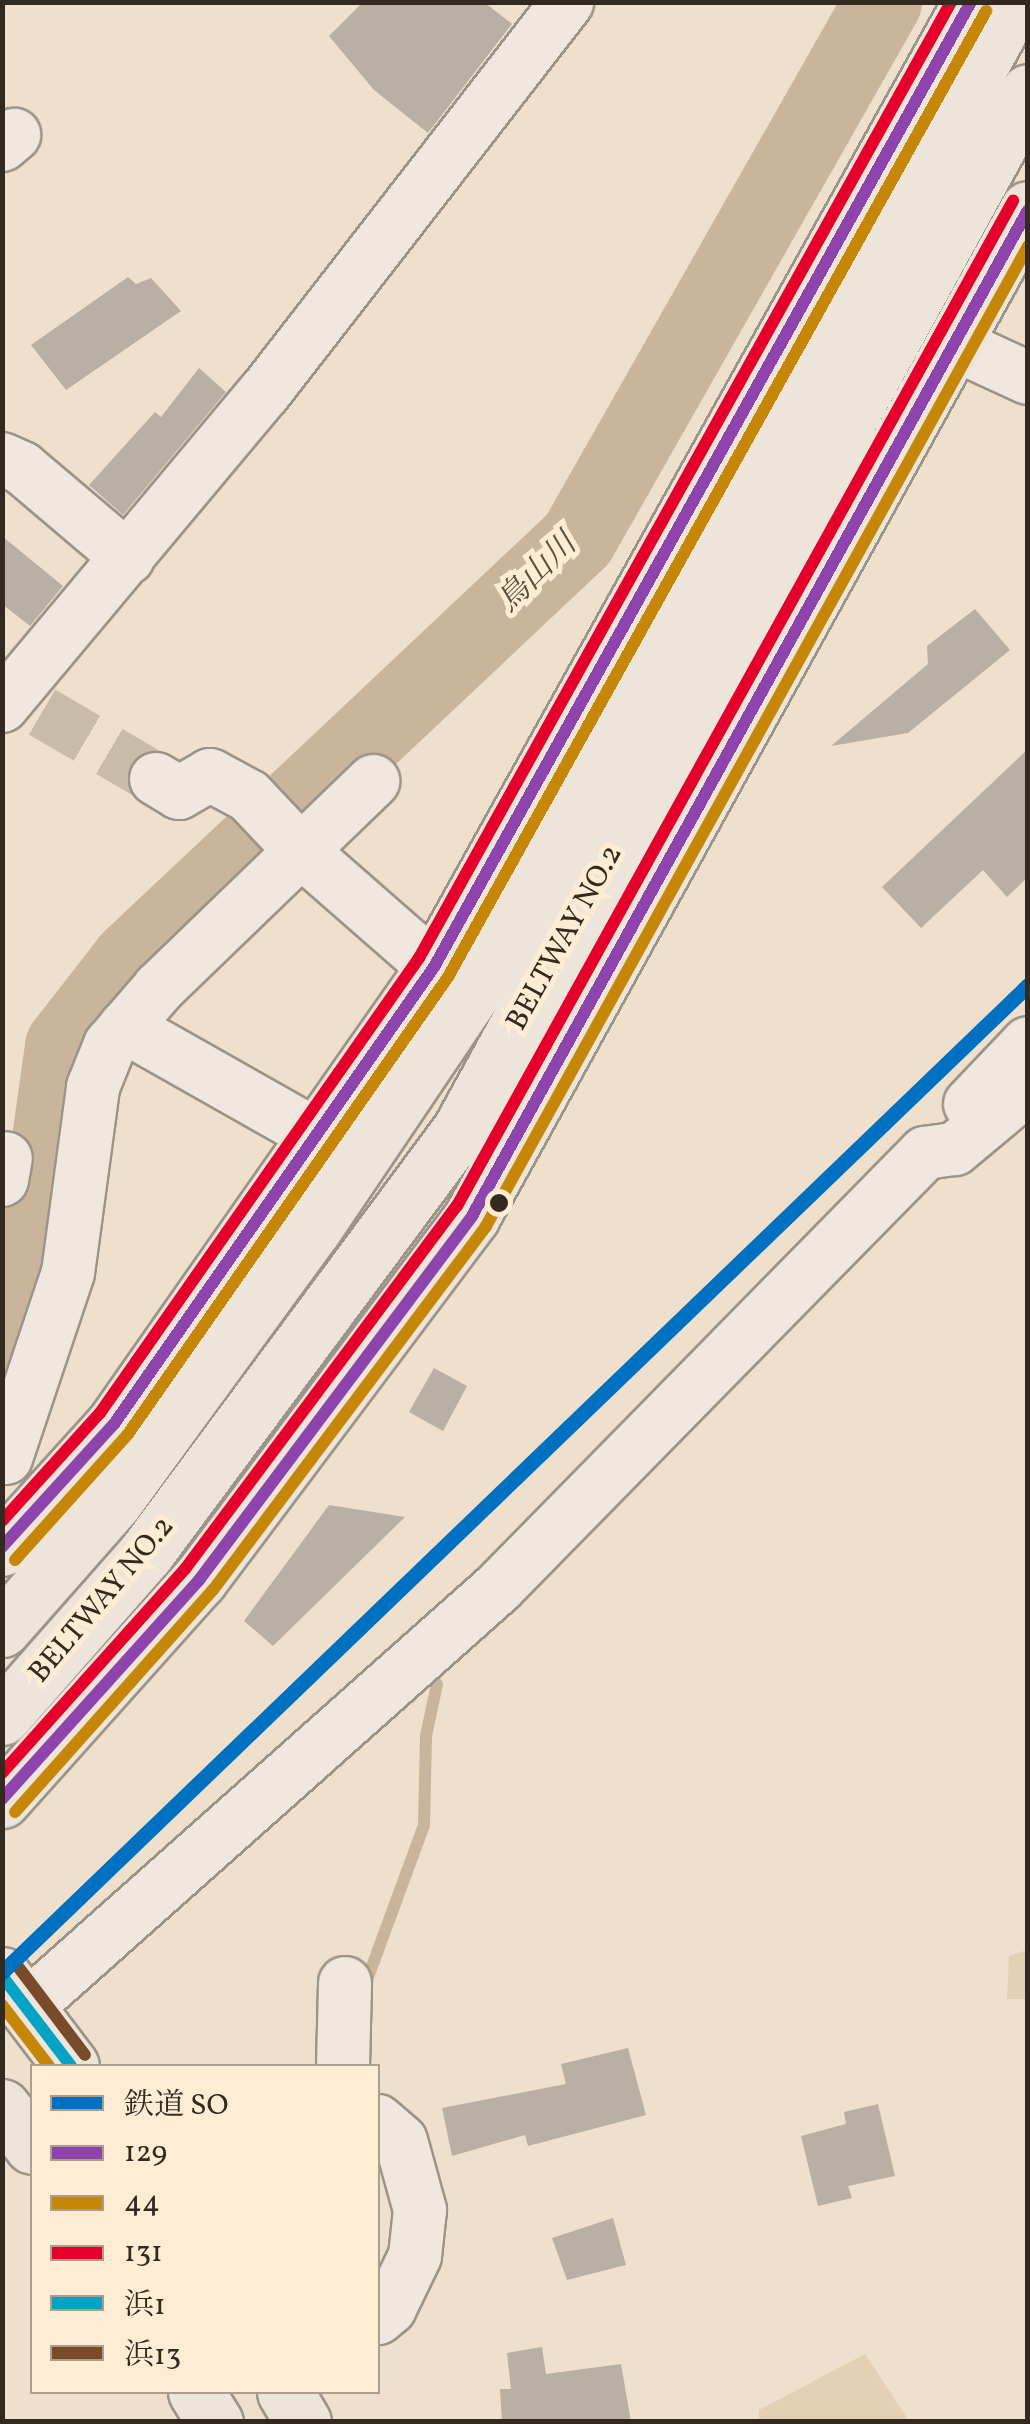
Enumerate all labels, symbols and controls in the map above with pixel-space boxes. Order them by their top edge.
water label: 鳥山川 [490,526,586,622]
street label: BELTWAY NO.2 [499,839,631,1037]
unlabelled marker [489,1193,509,1213]
street label: BELTWAY NO.2 [22,1509,182,1691]
legend [30,2064,380,2394]
text: 鉄道 SO [124,2085,229,2127]
text: 129 [124,2132,167,2174]
text: 44 [124,2182,160,2224]
text: 131 [124,2232,163,2274]
text: 浜1 [124,2285,166,2327]
text: 浜13 [124,2335,181,2377]

